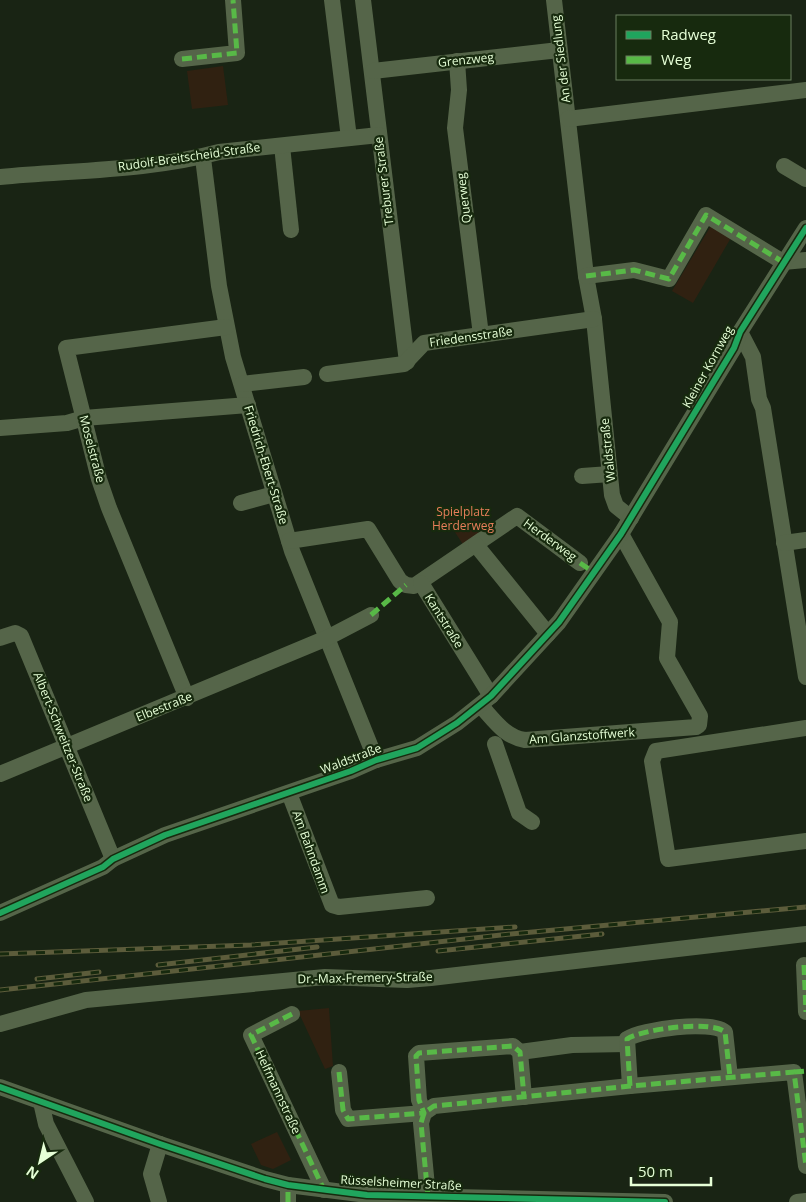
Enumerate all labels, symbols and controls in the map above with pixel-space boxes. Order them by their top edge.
street label: An der Siedlung [547,14,574,104]
legend [616,15,791,80]
text: Radweg [661,24,716,44]
street label: Grenzweg [437,48,495,71]
text: Weg [661,49,691,69]
street label: Treburer Straße [370,135,397,226]
street label: Rudolf-Breitscheid-Straße [117,138,261,175]
street label: Querweg [452,171,475,224]
street label: Friedensstraße [428,322,514,351]
street label: Kleiner Kornweg [678,322,737,411]
street label: Friedrich-Ebert-Straße [240,403,293,527]
street label: Moselstraße [75,413,110,485]
street label: Waldstraße [596,417,619,483]
park label: Spielplatz Herderweg [432,503,494,534]
street label: Herderweg [520,514,581,565]
street label: Kantstraße [421,590,468,652]
street label: Albert-Schweitzer-Straße [30,669,97,804]
street label: Elbestraße [133,687,195,726]
street label: Am Glanzstoffwerk [529,723,636,748]
street label: Waldstraße [318,739,384,778]
street label: Am Bahndamm [289,808,334,896]
street label: Dr.-Max-Fremery-Straße [297,968,433,987]
street label: Helfmannstraße [252,1047,305,1137]
north arrow [15,1137,65,1187]
scale bar [631,1154,711,1186]
text: 50 m [638,1161,673,1181]
text: N [22,1162,42,1184]
street label: Rüsselsheimer Straße [340,1171,462,1194]

